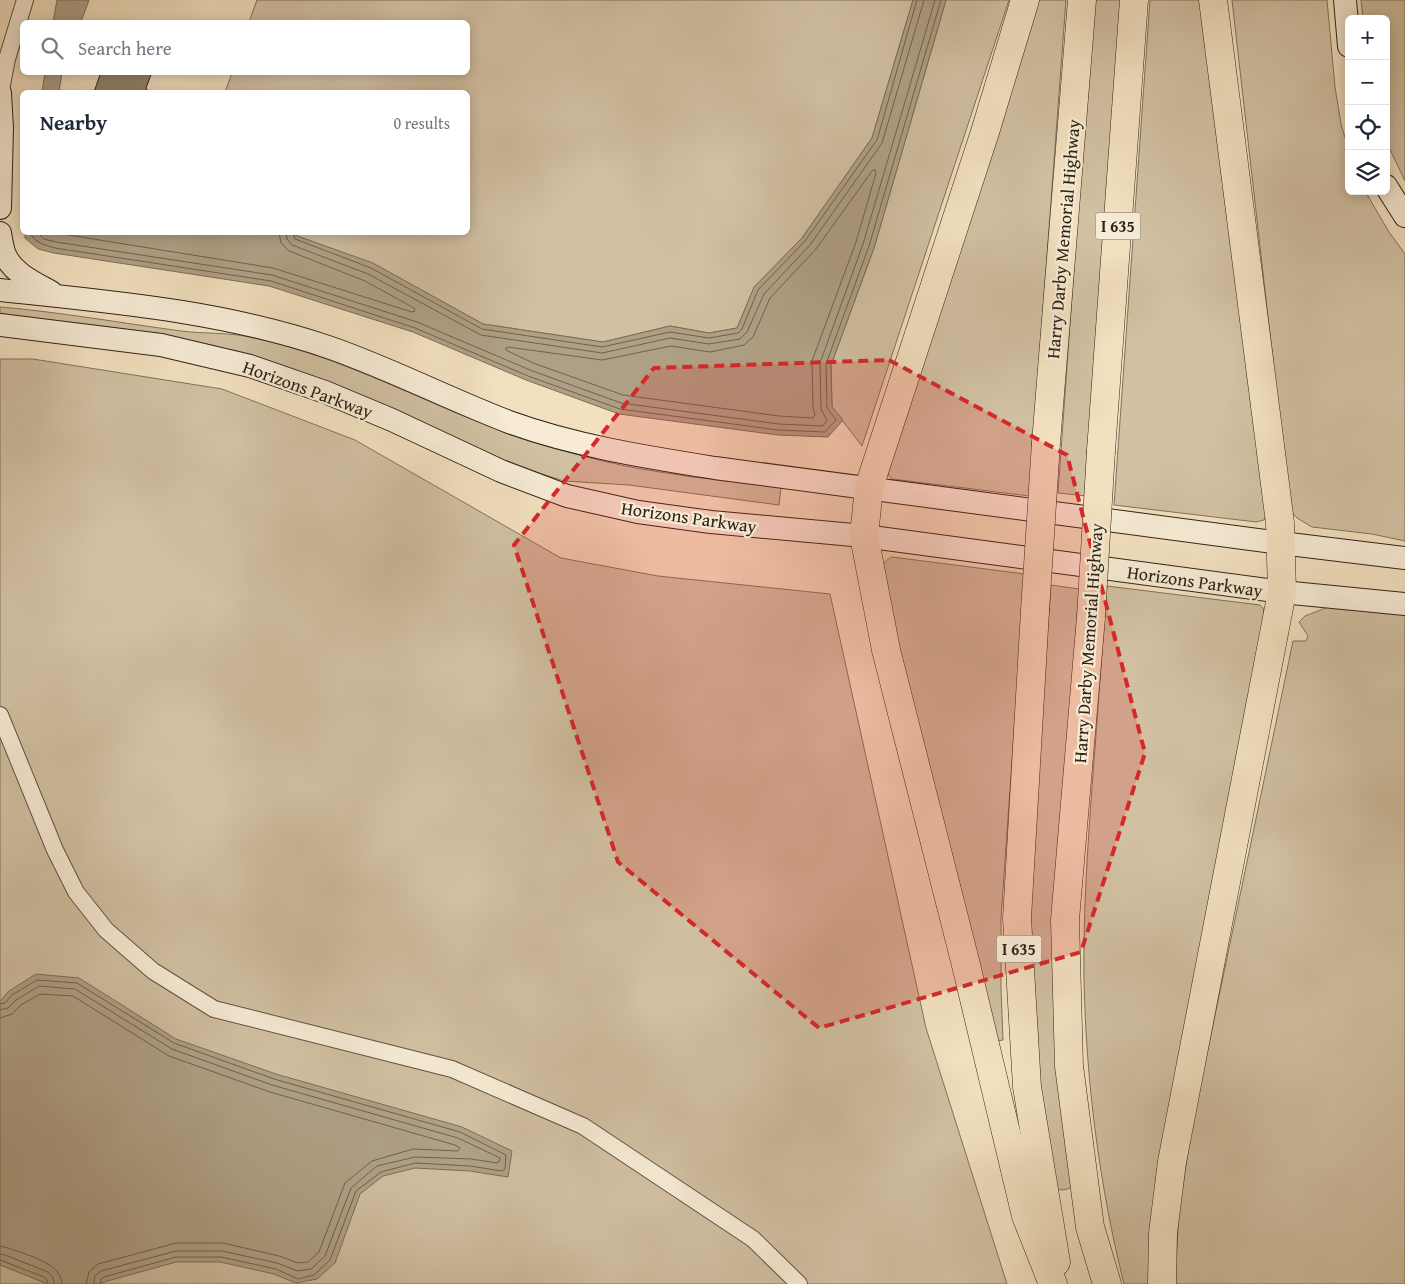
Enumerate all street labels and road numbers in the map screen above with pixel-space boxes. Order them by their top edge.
street label: Harry Darby Memorial Highway [1039,118,1087,360]
road number: I 635 [1096,212,1140,240]
street label: Horizons Parkway [239,353,377,425]
street label: Horizons Parkway [619,494,759,540]
street label: Harry Darby Memorial Highway [1066,522,1110,764]
street label: Horizons Parkway [1125,558,1265,604]
road number: I 635 [996,936,1042,962]

